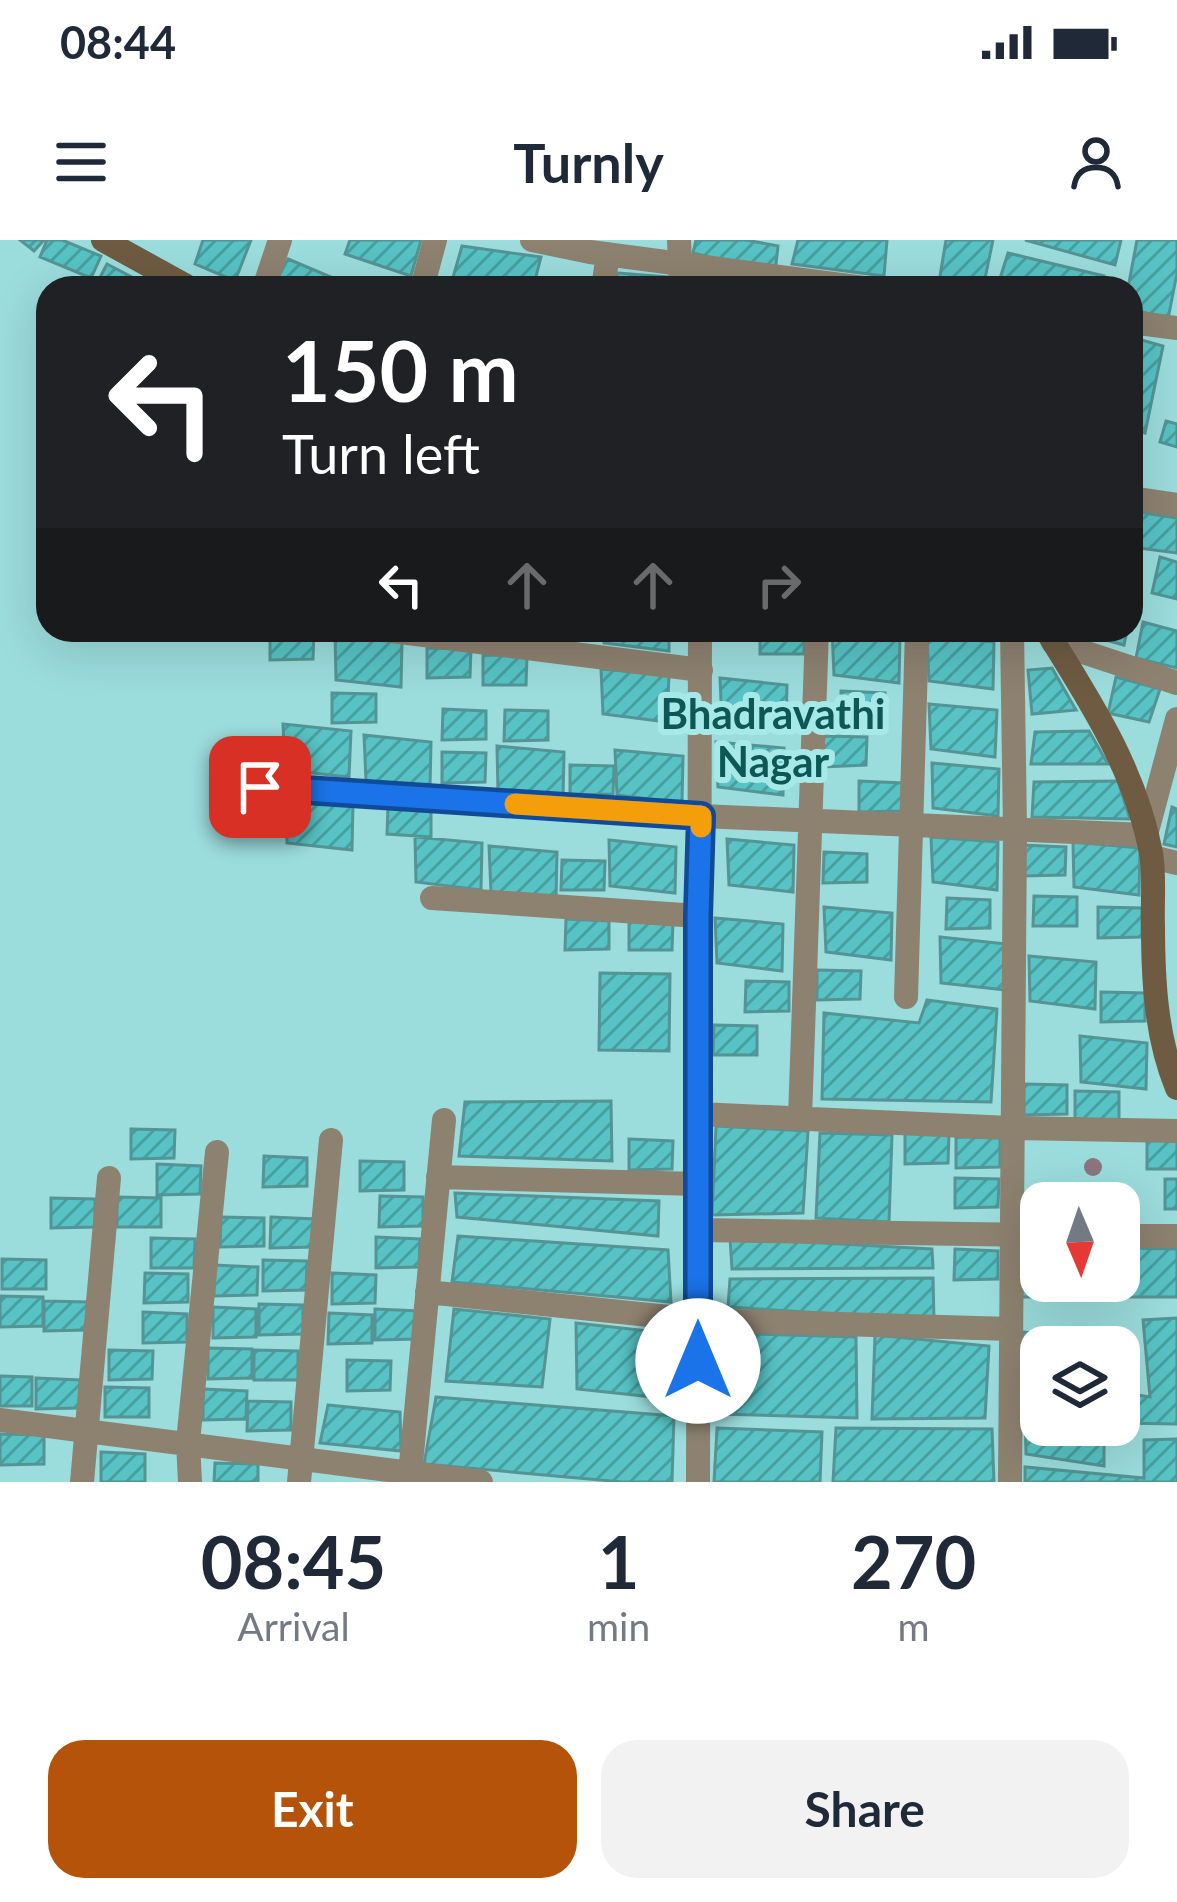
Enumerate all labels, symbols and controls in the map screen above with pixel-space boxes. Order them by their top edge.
text: 08:44 [60,15,176,69]
icon: menu [48,129,114,195]
icon: person [1063,129,1129,195]
text: Turnly [513,130,664,195]
text: 150 m [282,319,519,420]
icon: left [84,324,240,480]
text: Turn left [282,421,480,486]
icon: left [368,552,434,618]
icon: ahead [494,552,560,618]
icon: ahead [620,552,686,618]
icon: right [746,552,812,618]
district label: Bhadravathi Nagar [661,688,886,786]
pin [209,736,311,838]
icon: arrive [227,754,293,820]
north arrow [1020,1182,1140,1302]
map controls [1020,1182,1140,1446]
position arrow [635,1298,761,1424]
button: layers [1020,1326,1140,1446]
text: 08:45 [201,1518,386,1604]
text: 1 [598,1518,640,1604]
text: 270 [851,1518,976,1604]
text: Arrival [237,1603,350,1649]
text: min [587,1603,650,1649]
text: m [898,1603,930,1649]
button: Exit [48,1740,577,1878]
button: Share [601,1740,1129,1878]

